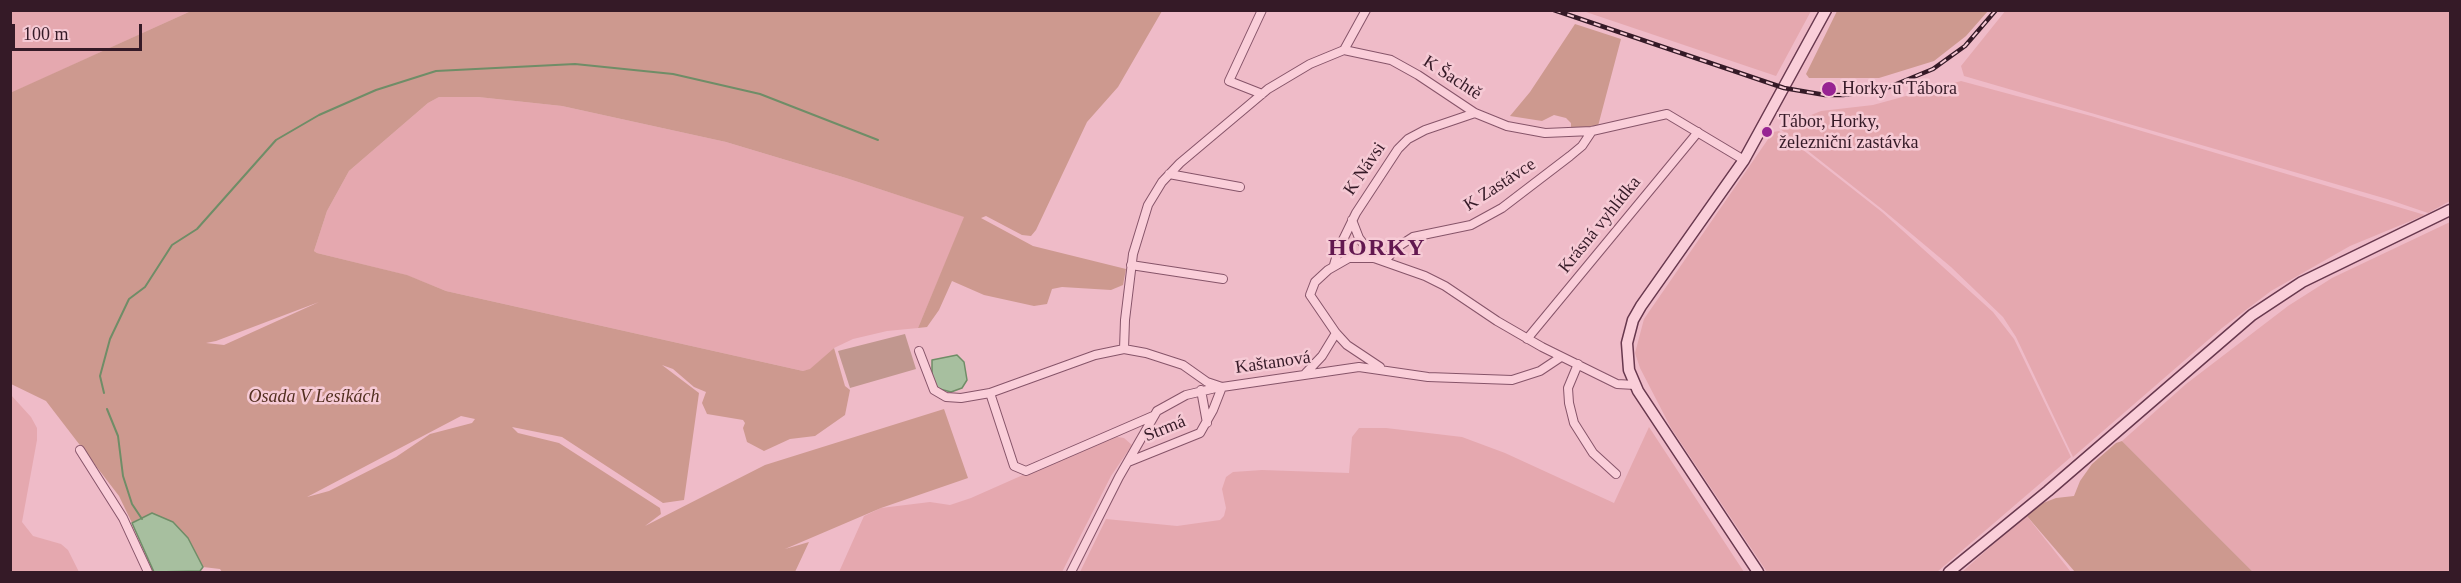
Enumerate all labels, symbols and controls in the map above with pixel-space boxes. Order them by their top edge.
scale bar [15,12,146,50]
text: 100 m [23,24,69,44]
street label: K Šachtě [1419,51,1485,105]
place label: Horky u Tábora [1842,78,1957,100]
marker: Horky u Tábora [1820,80,1838,98]
place label: Tábor, Horky, železniční zastávka [1779,111,1918,154]
marker: Tábor, Horky, železniční zastávka [1760,125,1774,139]
street label: K Návsi [1339,138,1391,200]
street label: K Zastávce [1460,154,1540,216]
street label: Krásná vyhlídka [1554,172,1646,278]
district label: HORKY [1328,235,1426,263]
street label: Kaštanová [1234,347,1312,379]
park label: Osada V Lesíkách [249,386,379,408]
street label: Strmá [1141,411,1189,447]

